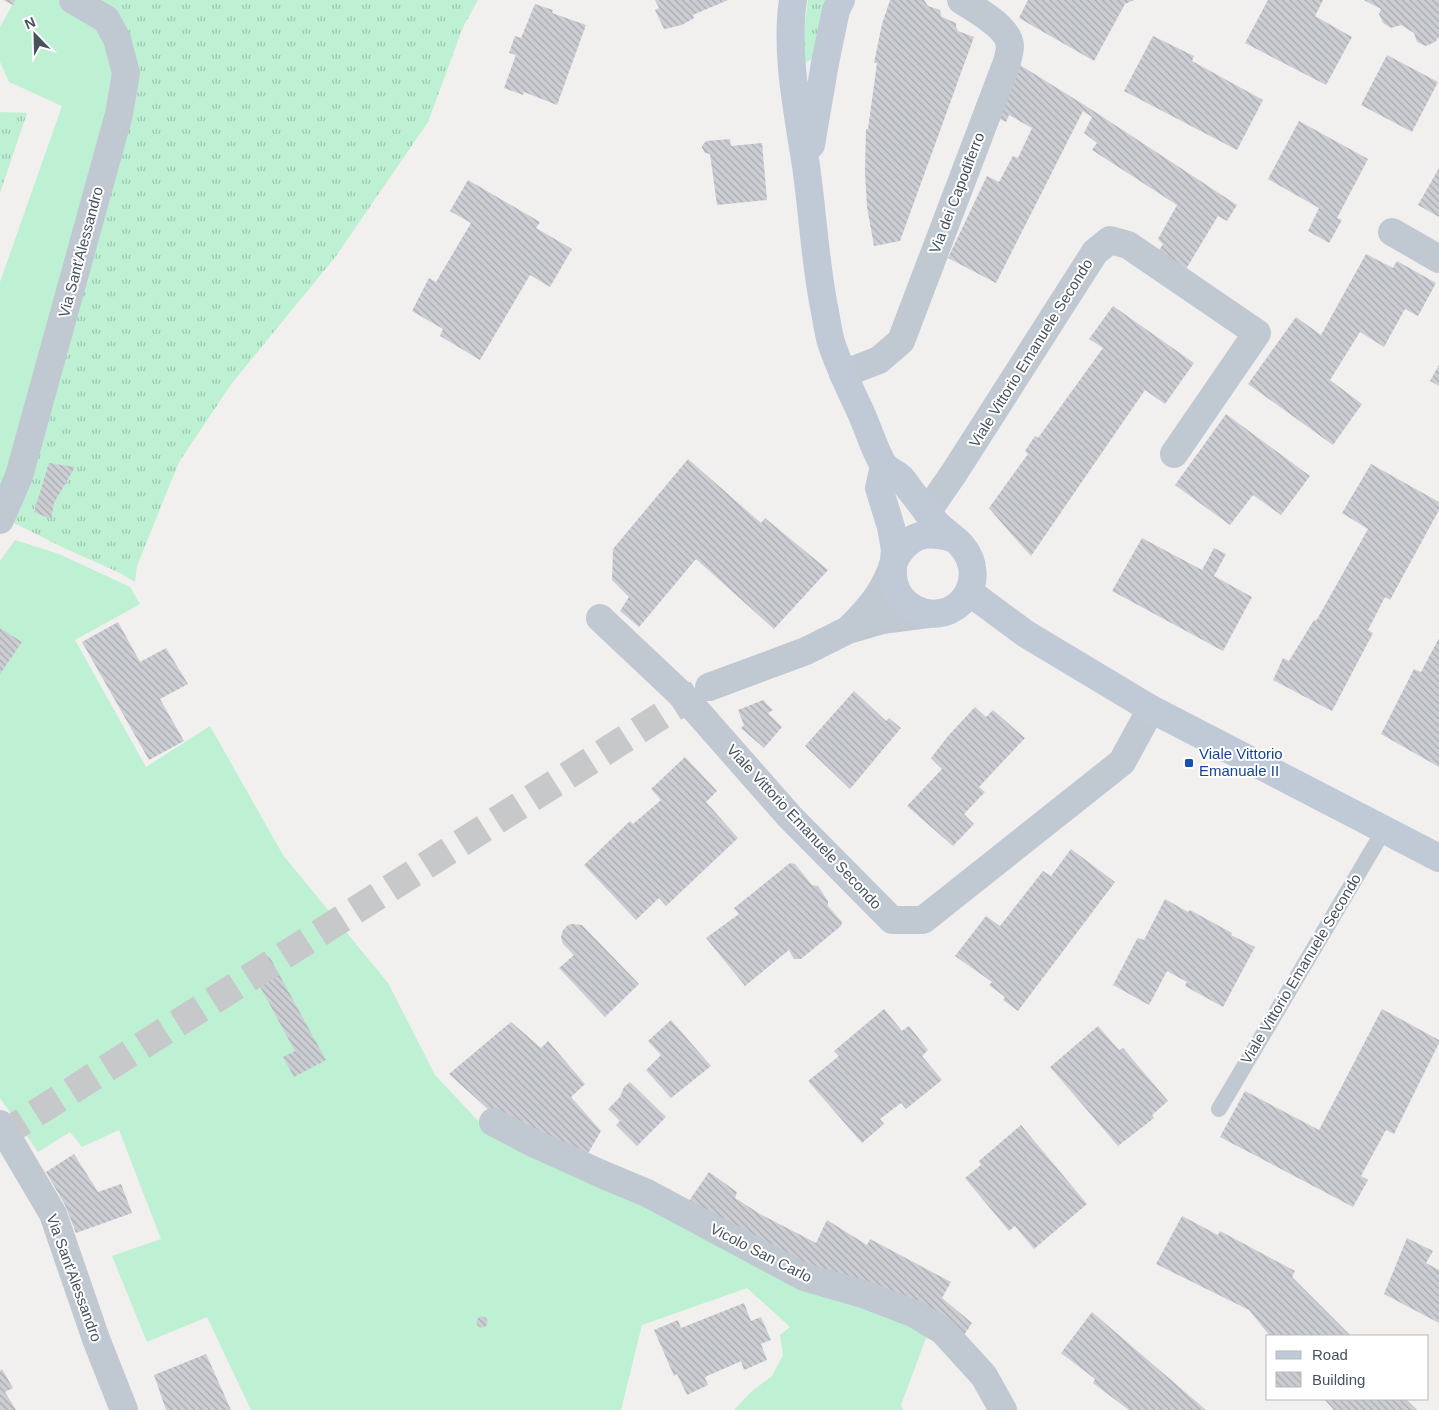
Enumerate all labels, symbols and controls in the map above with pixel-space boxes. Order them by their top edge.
north arrow [10,10,60,60]
text: N [22,14,38,32]
street label: Via dei Capodiferro [926,130,987,256]
street label: Via Sant'Alessandro [55,185,106,319]
street label: Viale Vittorio Emanuele Secondo [965,255,1096,450]
street label: Viale Vittorio Emanuele Secondo [724,741,885,912]
place label: Viale Vittorio Emanuale II [1199,745,1283,779]
marker: Viale Vittorio Emanuale II [1183,757,1195,769]
street label: Viale Vittorio Emanuele Secondo [1237,871,1364,1067]
street label: Via Sant'Alessandro [44,1212,105,1344]
street label: Vicolo San Carlo [708,1220,815,1285]
legend [1266,1335,1429,1400]
text: Road [1312,1346,1348,1363]
text: Building [1312,1371,1365,1388]

